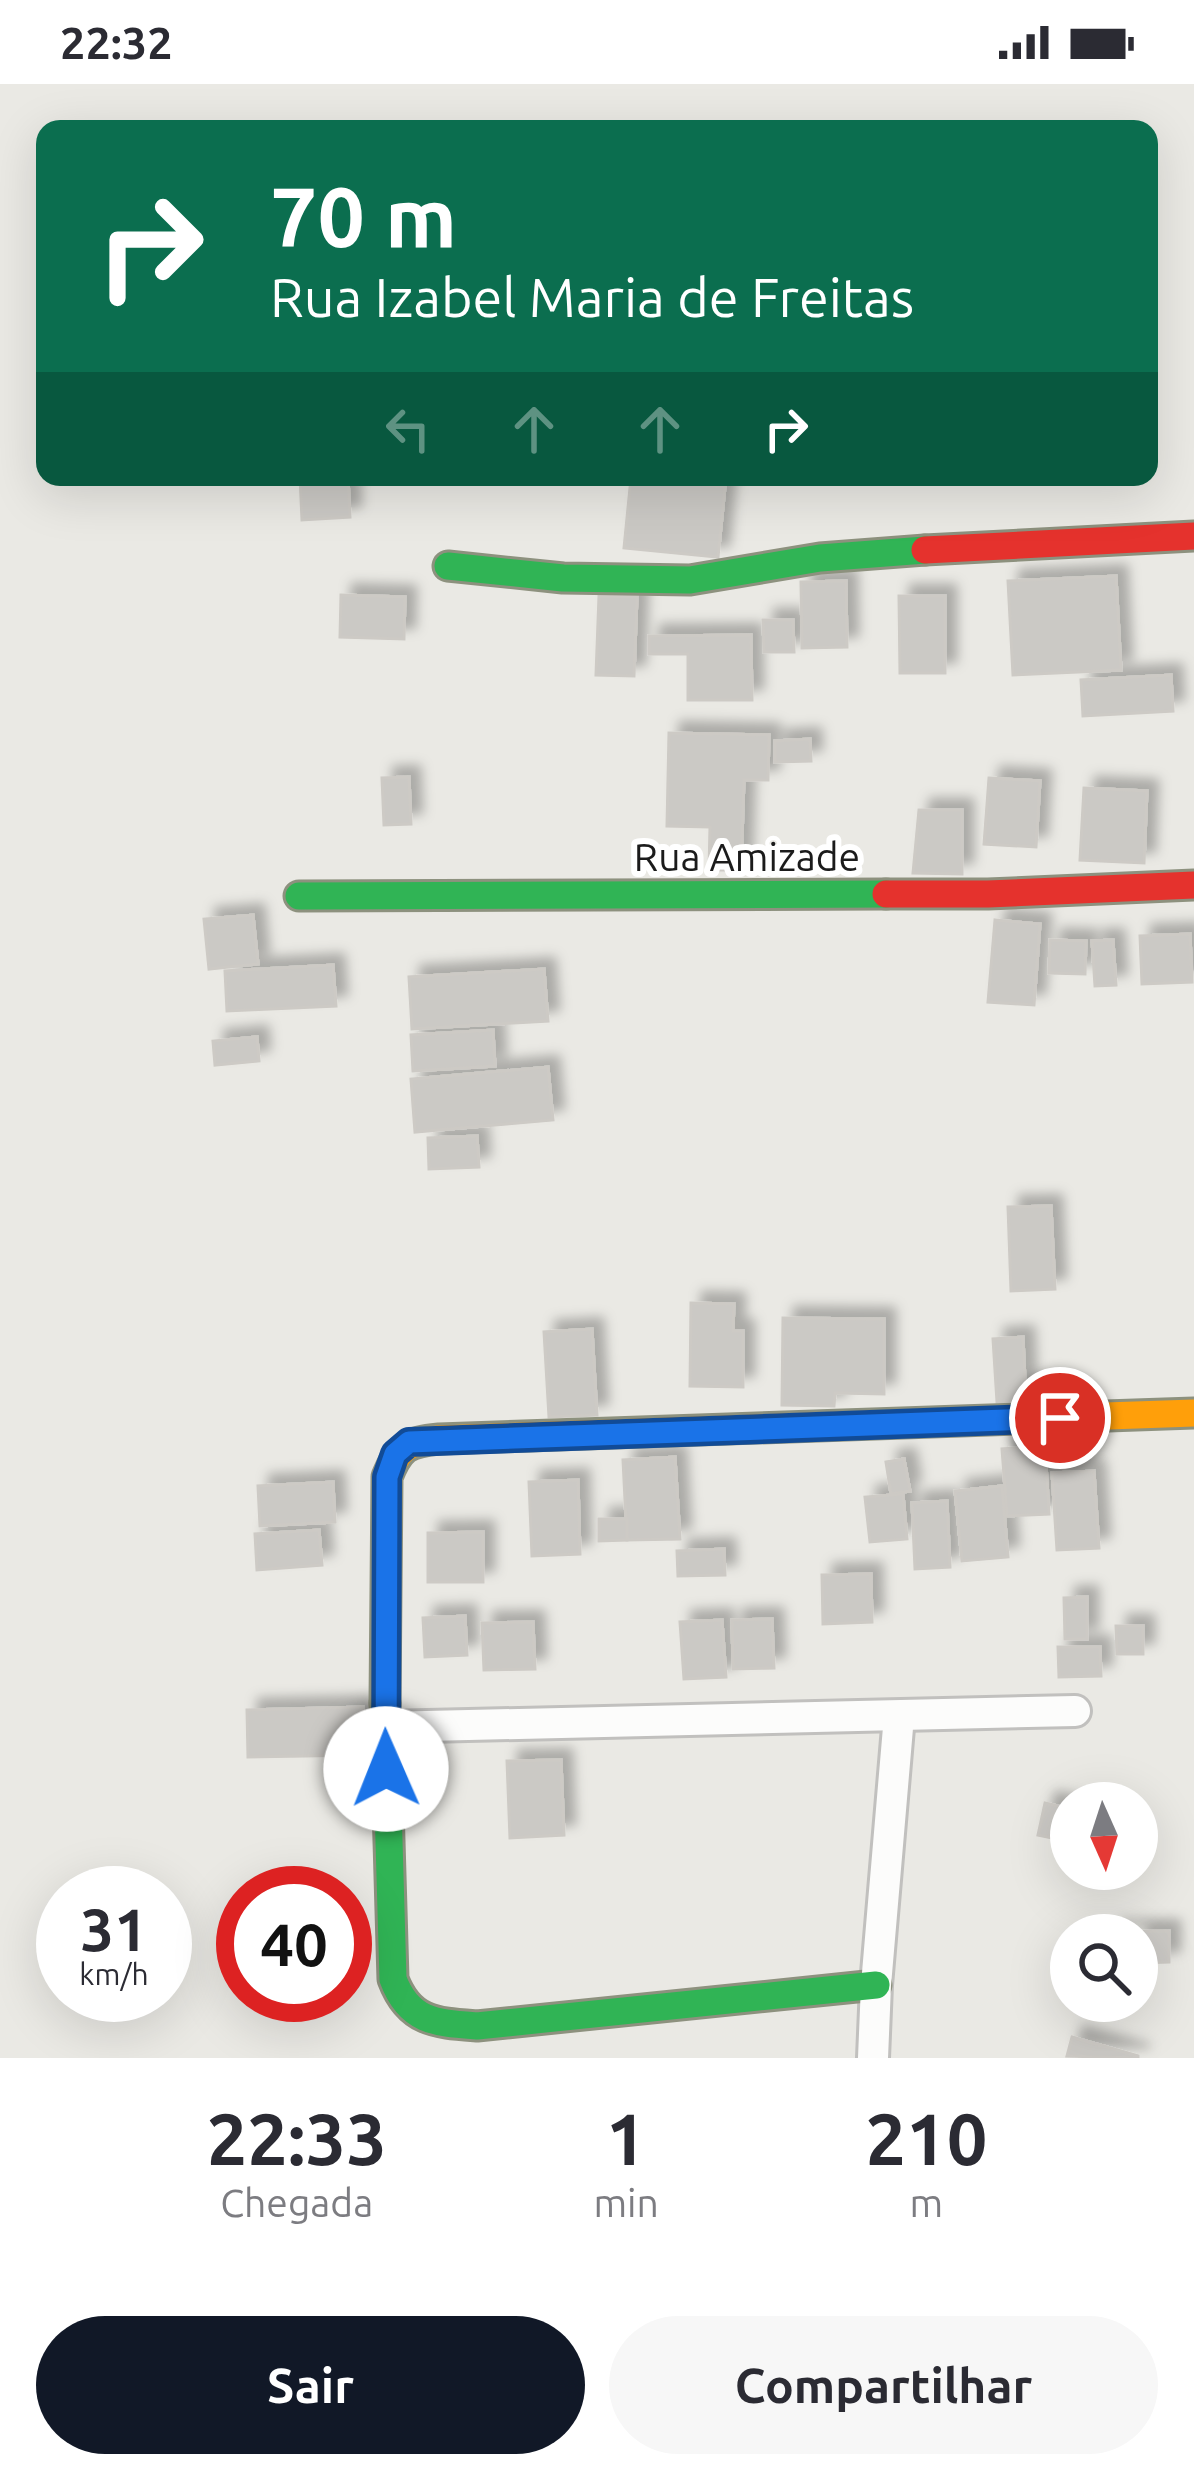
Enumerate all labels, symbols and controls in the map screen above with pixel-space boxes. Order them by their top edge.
text: 22:32 [60,17,173,68]
icon: right [72,168,228,324]
text: 70 m [270,169,457,263]
text: Rua Izabel Maria de Freitas [270,267,914,327]
icon: left [375,396,441,462]
icon: ahead [501,396,567,462]
icon: ahead [627,396,693,462]
icon: right [753,396,819,462]
street label: Rua Amizade [634,835,860,878]
pin [1009,1367,1111,1469]
icon: arrive [1027,1385,1093,1451]
position arrow [323,1706,449,1832]
north arrow [1050,1782,1158,1890]
map controls [1050,1782,1158,2022]
speed limit sign: 40 [216,1866,372,2022]
text: 31 [80,1895,148,1962]
button: search [1050,1914,1158,2022]
text: km/h [79,1957,149,1991]
text: 22:33 [207,2098,387,2179]
text: 1 [606,2098,646,2179]
text: 210 [865,2098,987,2179]
text: Chegada [220,2181,373,2224]
text: min [593,2181,659,2224]
text: m [910,2181,943,2224]
button: Sair [36,2316,585,2454]
button: Compartilhar [609,2316,1158,2454]

